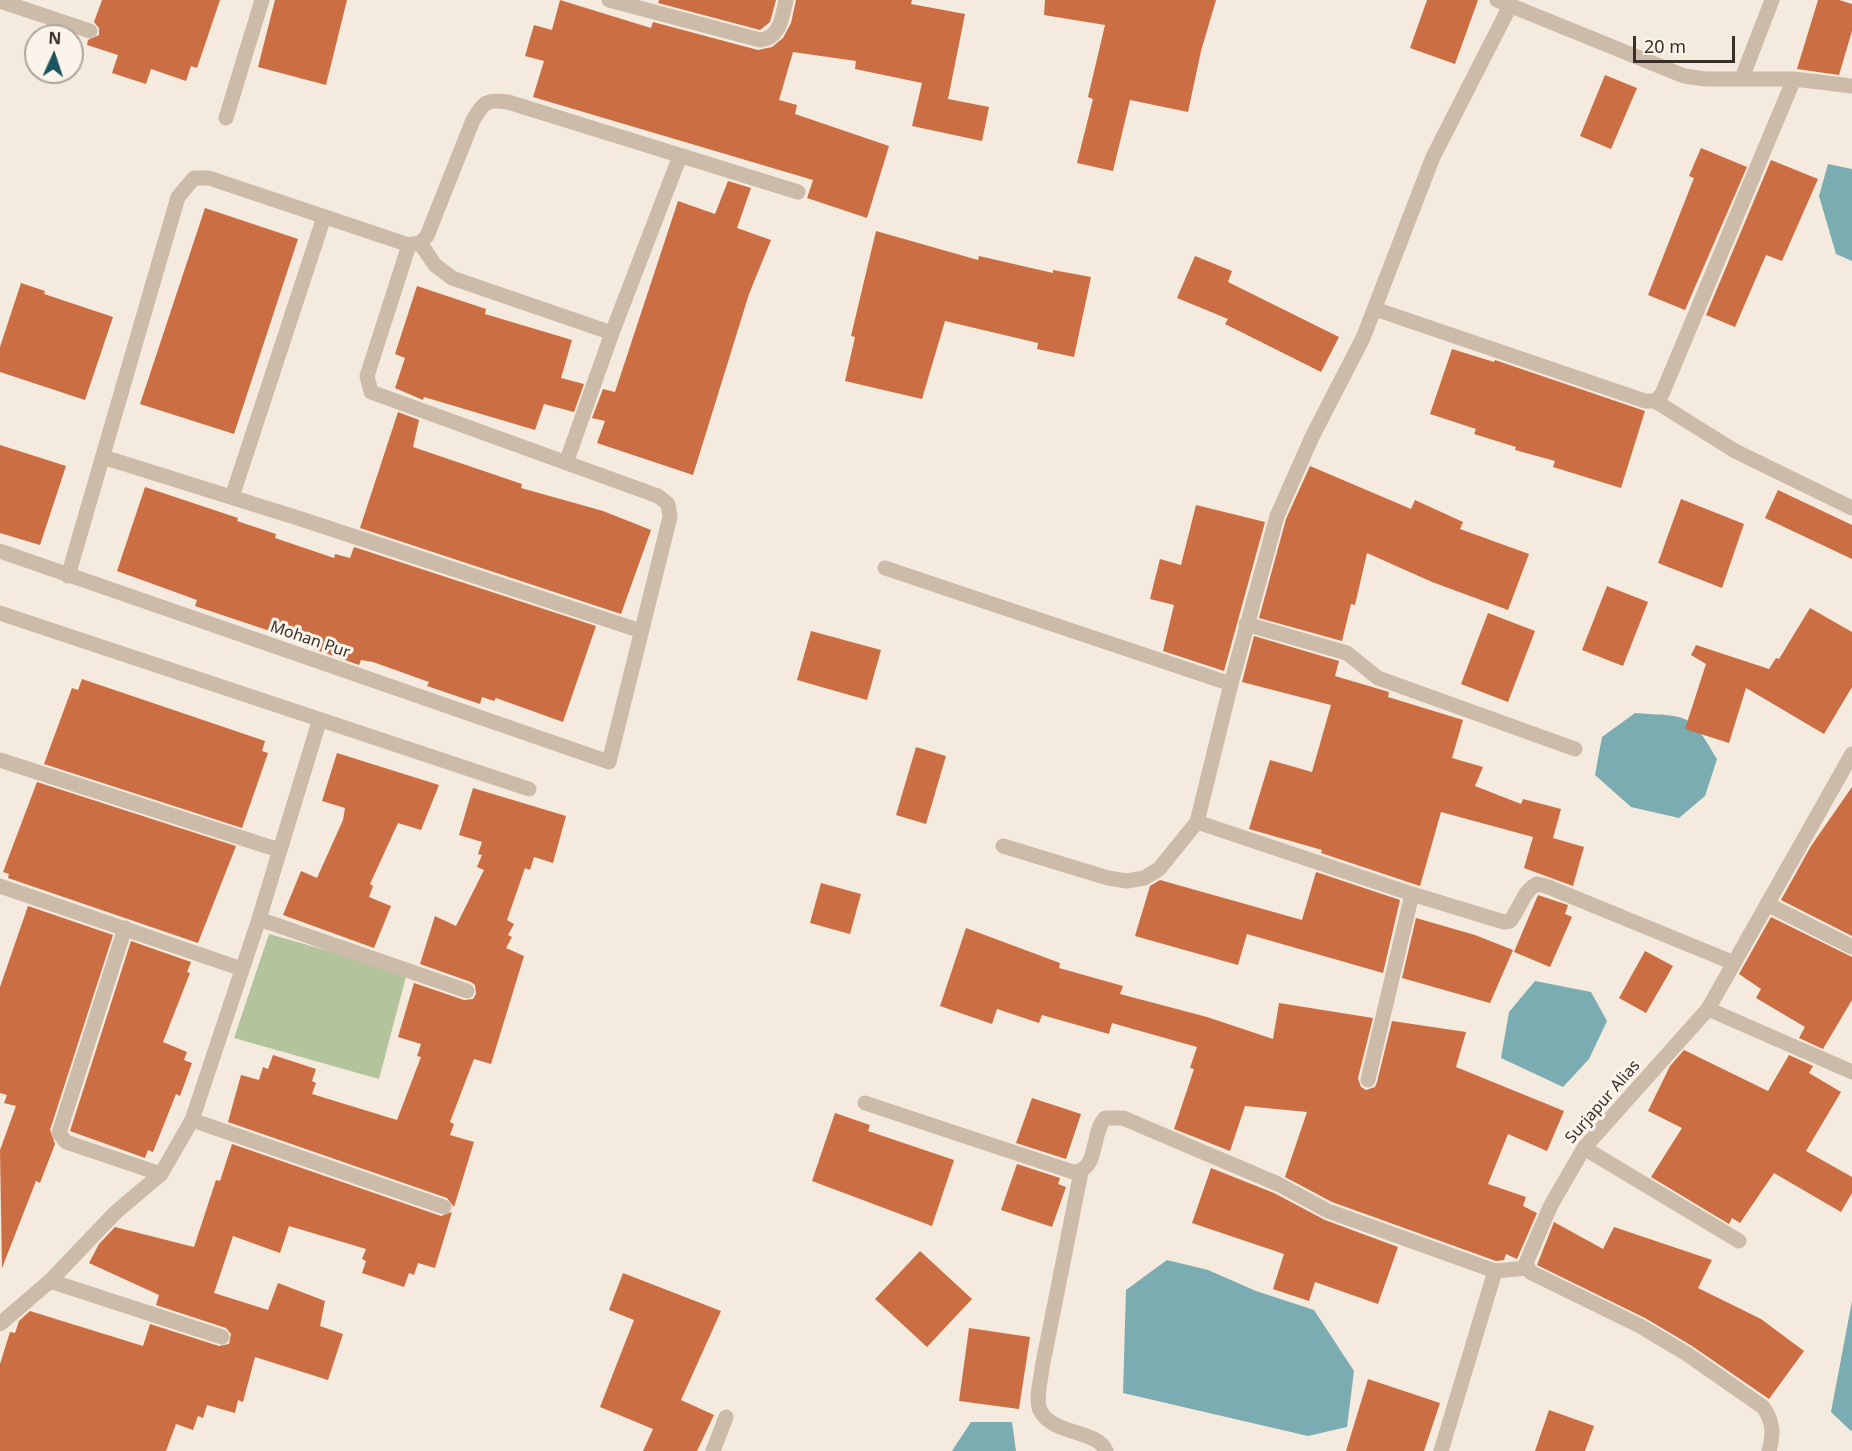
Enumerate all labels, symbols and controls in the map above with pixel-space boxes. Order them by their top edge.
north arrow [24,24,84,84]
scale bar [1636,24,1738,62]
text: N [48,27,62,49]
text: 20 m [1644,34,1686,58]
street label: Mohan Pur [268,617,352,663]
street label: Surjapur Alias [1562,1056,1644,1148]

